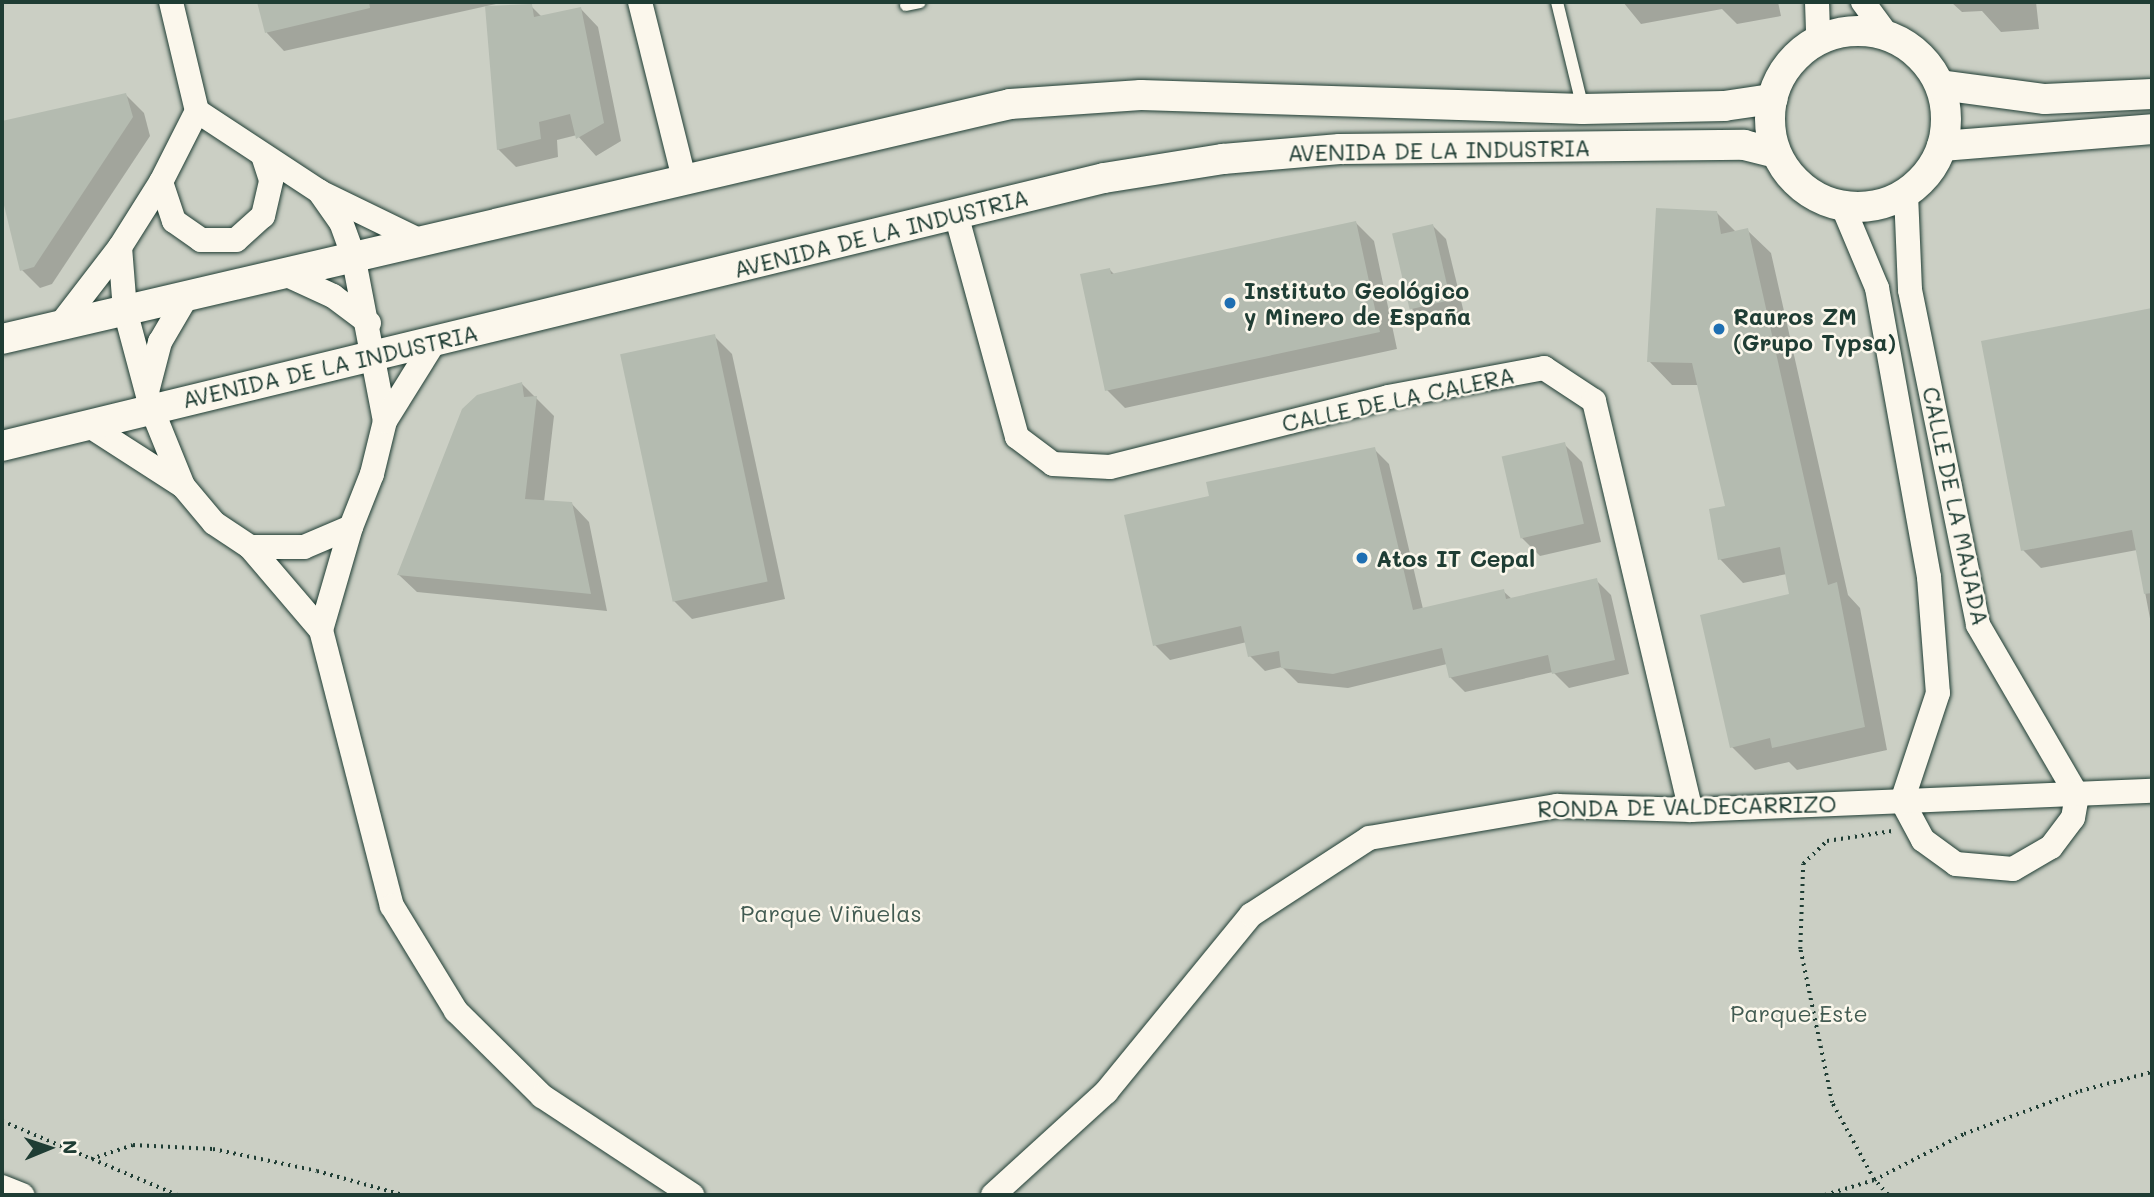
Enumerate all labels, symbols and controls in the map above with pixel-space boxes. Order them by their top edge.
street label: AVENIDA DE LA INDUSTRIA [1287,134,1591,166]
street label: AVENIDA DE LA INDUSTRIA [731,183,1031,283]
place label: Instituto Geológico y Minero de España [1244,276,1471,330]
marker: Instituto Geológico y Minero de España [1222,295,1238,311]
place label: Rauros ZM (Grupo Typsa) [1733,302,1896,356]
street label: AVENIDA DE LA INDUSTRIA [179,318,481,414]
marker: Rauros ZM (Grupo Typsa) [1711,321,1727,337]
street label: CALLE DE LA CALERA [1279,361,1517,437]
street label: CALLE DE LA MAJADA [1917,384,1995,628]
place label: Atos IT Cepal [1376,544,1535,572]
marker: Atos IT Cepal [1354,550,1370,566]
street label: RONDA DE VALDECARRIZO [1537,790,1837,822]
park label: Parque Viñuelas [740,899,922,927]
park label: Parque Este [1730,999,1868,1027]
north arrow [14,1113,84,1183]
text: N [58,1140,83,1155]

